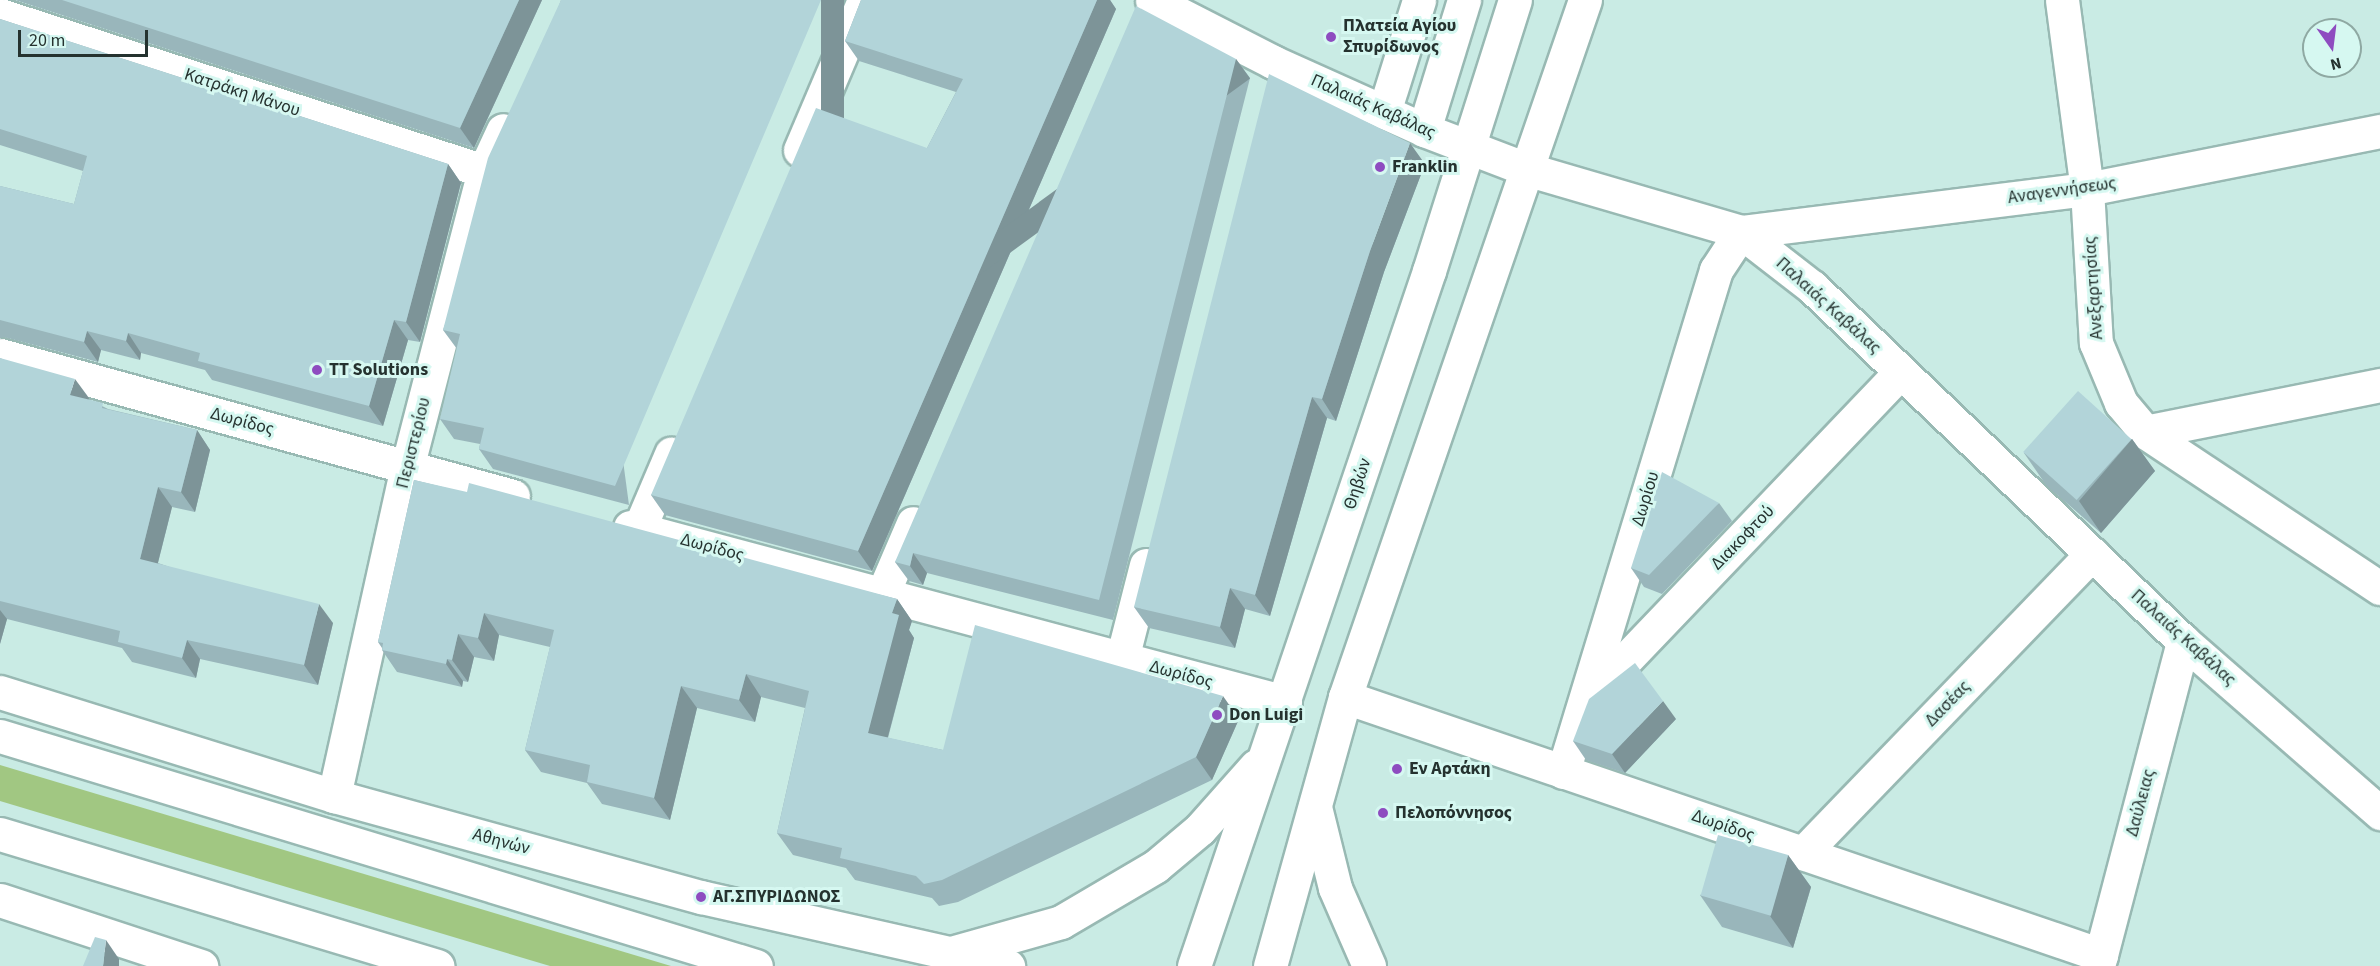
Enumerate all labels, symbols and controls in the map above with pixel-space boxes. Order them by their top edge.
place label: Πλατεία Αγίου Σπυρίδωνος [1343,16,1456,58]
scale bar [21,18,152,56]
north arrow [2302,18,2362,78]
text: 20 m [29,28,65,53]
marker: Πλατεία Αγίου Σπυρίδωνος [1324,30,1338,44]
text: N [2328,52,2344,75]
street label: Κατράκη Μάνου [181,64,303,122]
street label: Παλαιάς Καβάλας [1307,70,1439,144]
place label: Franklin [1392,156,1458,178]
marker: Franklin [1373,160,1387,174]
street label: Αναγεννήσεως [2006,173,2118,209]
street label: Ανεξαρτησίας [2080,236,2108,340]
street label: Παλαιάς Καβάλας [1771,253,1885,359]
place label: TT Solutions [329,359,428,381]
marker: TT Solutions [310,363,324,377]
street label: Περιστερίου [392,395,436,491]
street label: Δωρίδος [208,403,276,441]
street label: Θηβών [1340,456,1376,512]
street label: Δωρίου [1627,469,1665,529]
street label: Διακοφτού [1707,501,1779,575]
street label: Δωρίδος [678,529,746,567]
street label: Παλαιάς Καβάλας [2126,585,2240,691]
street label: Δωρίδος [1147,656,1215,694]
street label: Δασέας [1921,676,1975,732]
place label: Don Luigi [1229,704,1303,726]
marker: Don Luigi [1210,708,1224,722]
place label: Εν Αρτάκη [1409,758,1491,780]
marker: Εν Αρτάκη [1390,762,1404,776]
street label: Δαύλειας [2122,767,2160,839]
place label: Πελοπόννησος [1395,802,1512,824]
street label: Δωρίδος [1689,805,1757,847]
marker: Πελοπόννησος [1376,806,1390,820]
street label: Αθηνών [470,824,532,860]
place label: ΑΓ.ΣΠΥΡΙΔΩΝΟΣ [713,886,840,908]
marker: ΑΓ.ΣΠΥΡΙΔΩΝΟΣ [694,890,708,904]

